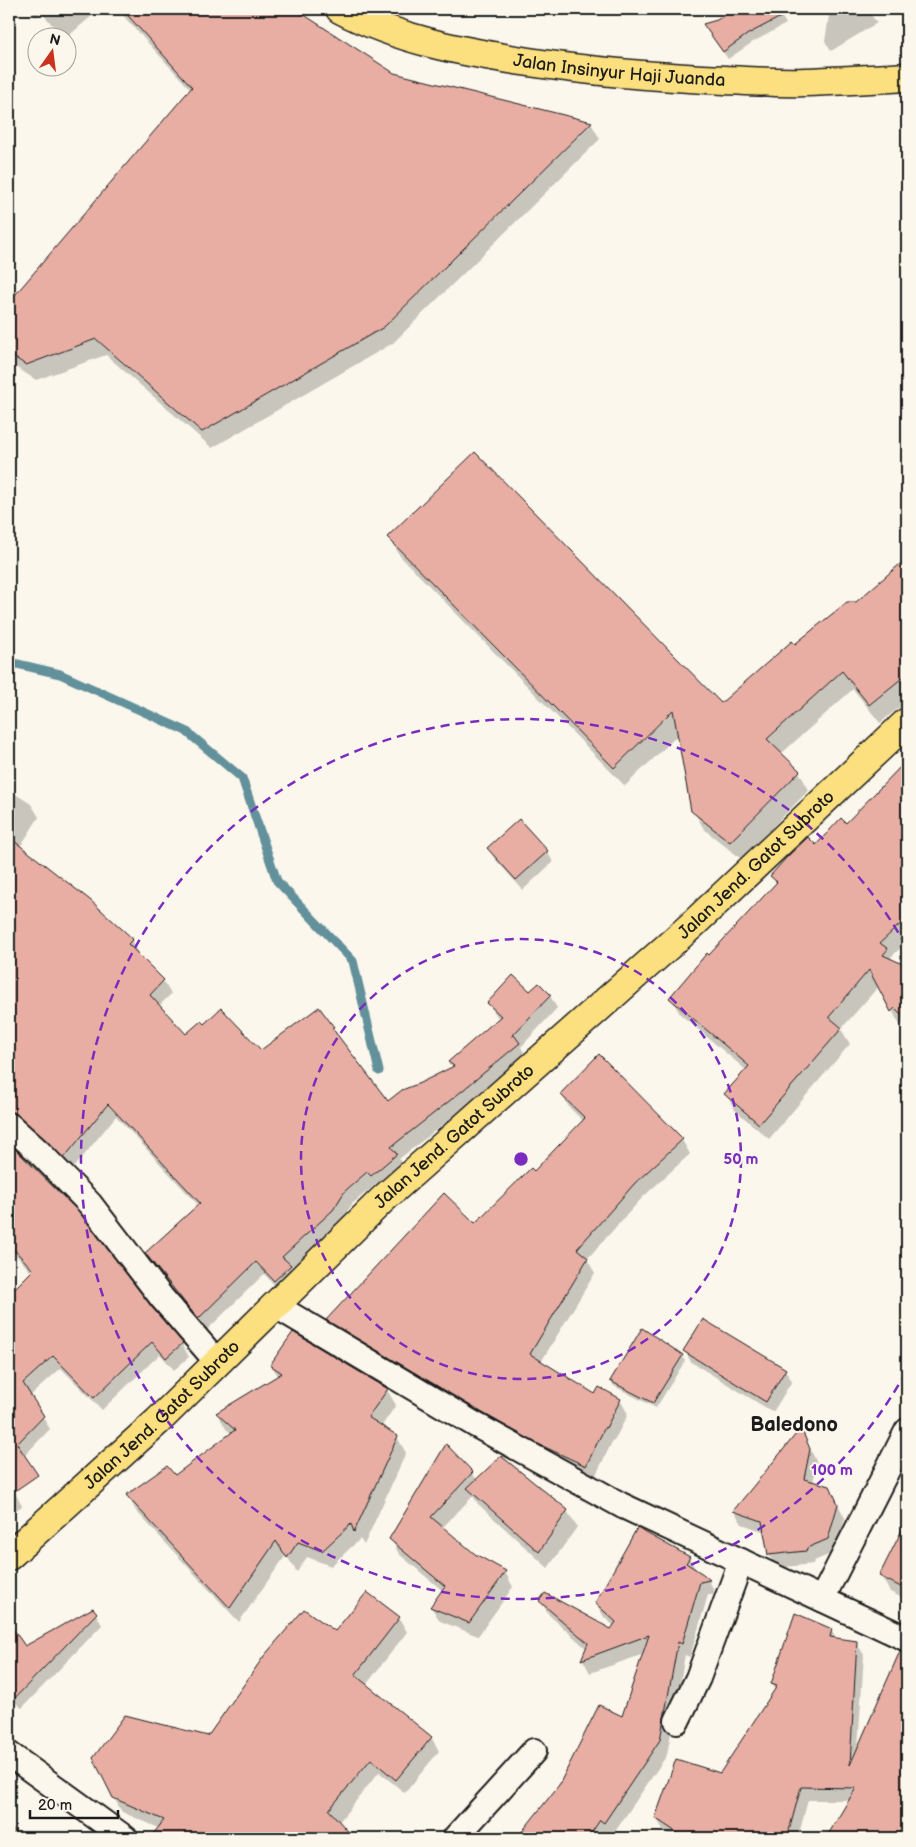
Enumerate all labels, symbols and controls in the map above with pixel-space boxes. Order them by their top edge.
north arrow [28,28,78,78]
text: N [48,30,62,49]
street label: Jalan Insinyur Haji Juanda [512,50,726,91]
street label: Jalan Jend. Gatot Subroto [674,786,839,944]
street label: Jalan Jend. Gatot Subroto [370,1060,539,1213]
centre of rings [512,1150,530,1168]
text: 50 m [724,1150,759,1169]
street label: Jalan Jend. Gatot Subroto [80,1336,244,1494]
district label: Baledono [750,1413,838,1437]
text: 100 m [811,1461,853,1480]
scale bar [30,1787,118,1819]
text: 20 m [38,1796,72,1815]

